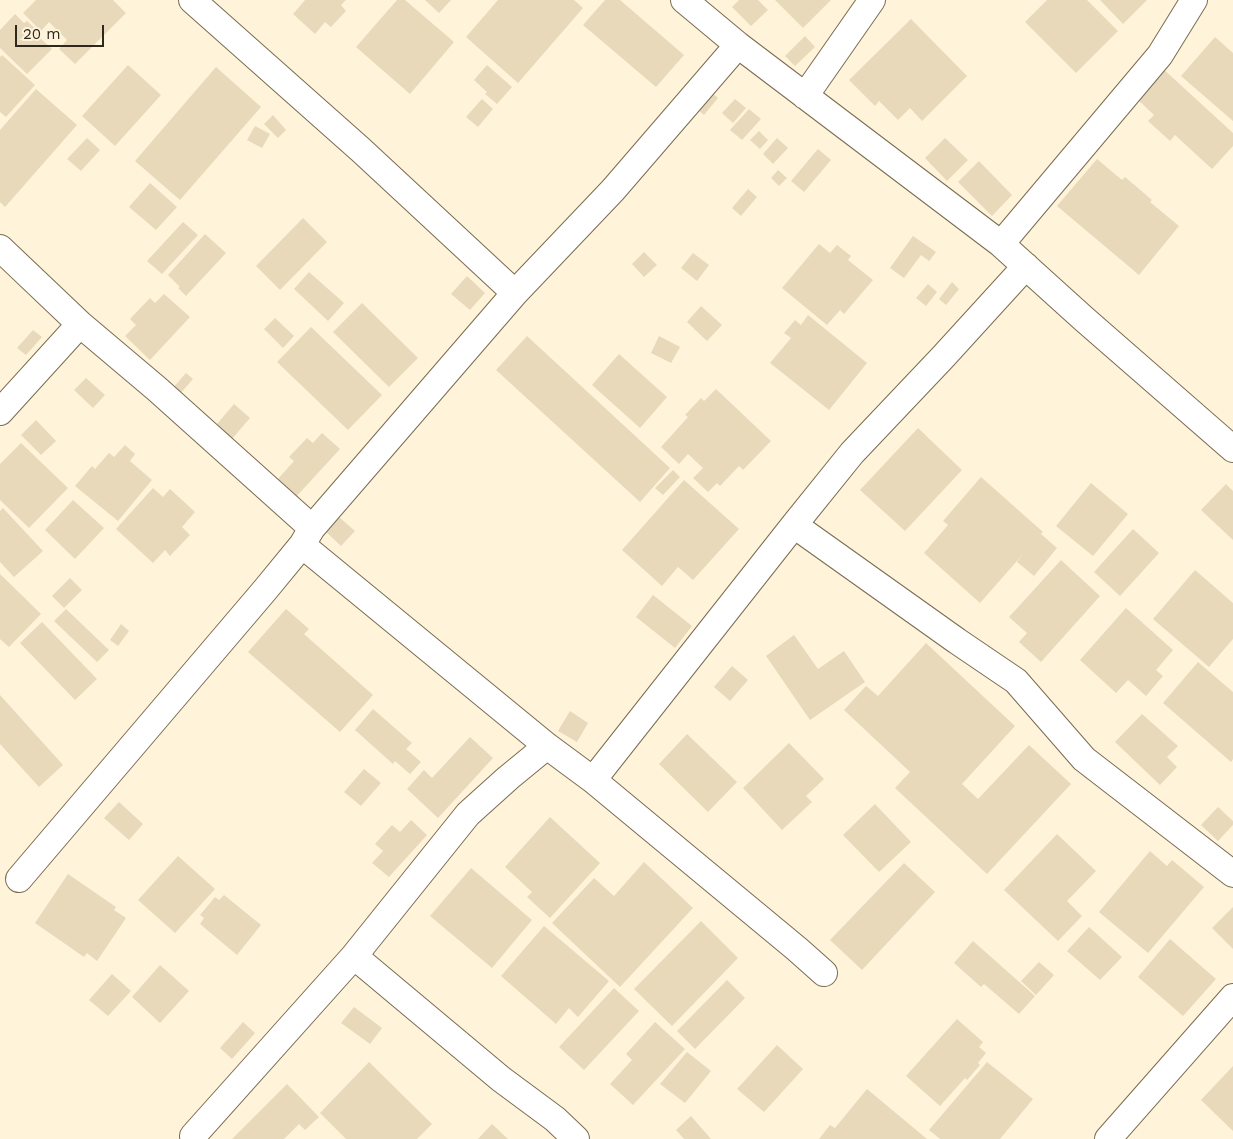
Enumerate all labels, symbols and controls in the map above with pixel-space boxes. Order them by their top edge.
scale bar [18,15,106,47]
text: 20 m [23,25,61,43]

